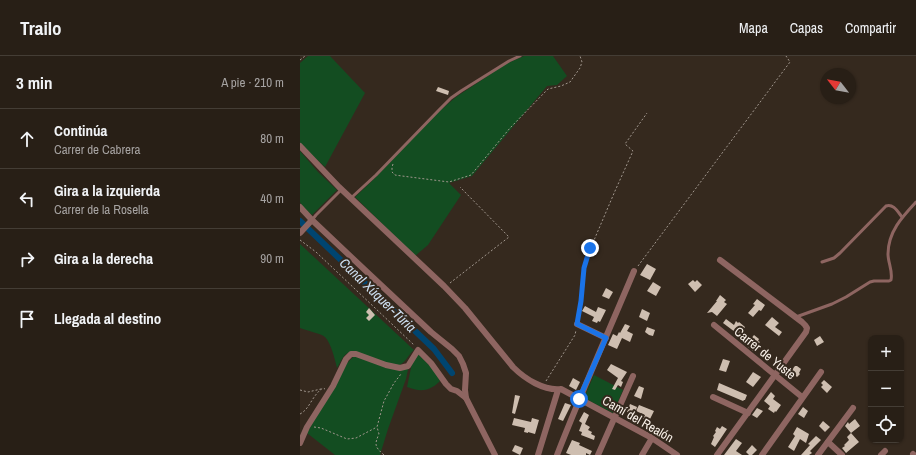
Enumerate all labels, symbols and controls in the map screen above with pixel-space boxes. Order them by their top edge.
text: Trailo [20,15,62,41]
text: Mapa [739,19,768,37]
text: Capas [790,19,823,37]
text: Compartir [845,19,896,37]
north arrow [820,68,856,104]
text: 3 min [16,71,52,94]
text: A pie · 210 m [221,74,284,91]
text: Continúa [54,120,107,141]
icon: ahead [16,128,38,150]
text: 80 m [260,130,284,147]
text: Carrer de Cabrera [54,141,141,158]
text: Gira a la izquierda [54,180,160,201]
icon: left [16,188,38,210]
text: 40 m [260,190,284,207]
text: Carrer de la Rosella [54,201,149,218]
route end [581,239,599,257]
icon: right [16,248,38,270]
text: Gira a la derecha [54,248,153,269]
text: 90 m [260,250,284,267]
water label: Canal Xúquer-Túria [336,254,420,336]
icon: arrive [16,308,38,330]
text: Llegada al destino [54,308,161,329]
street label: Carrer de Yuste [731,323,799,383]
map controls [868,335,904,443]
button: + [868,335,904,371]
button: − [868,371,904,407]
route start [570,390,588,408]
street label: Camí del Realón [599,392,677,446]
button: locate [868,407,904,443]

